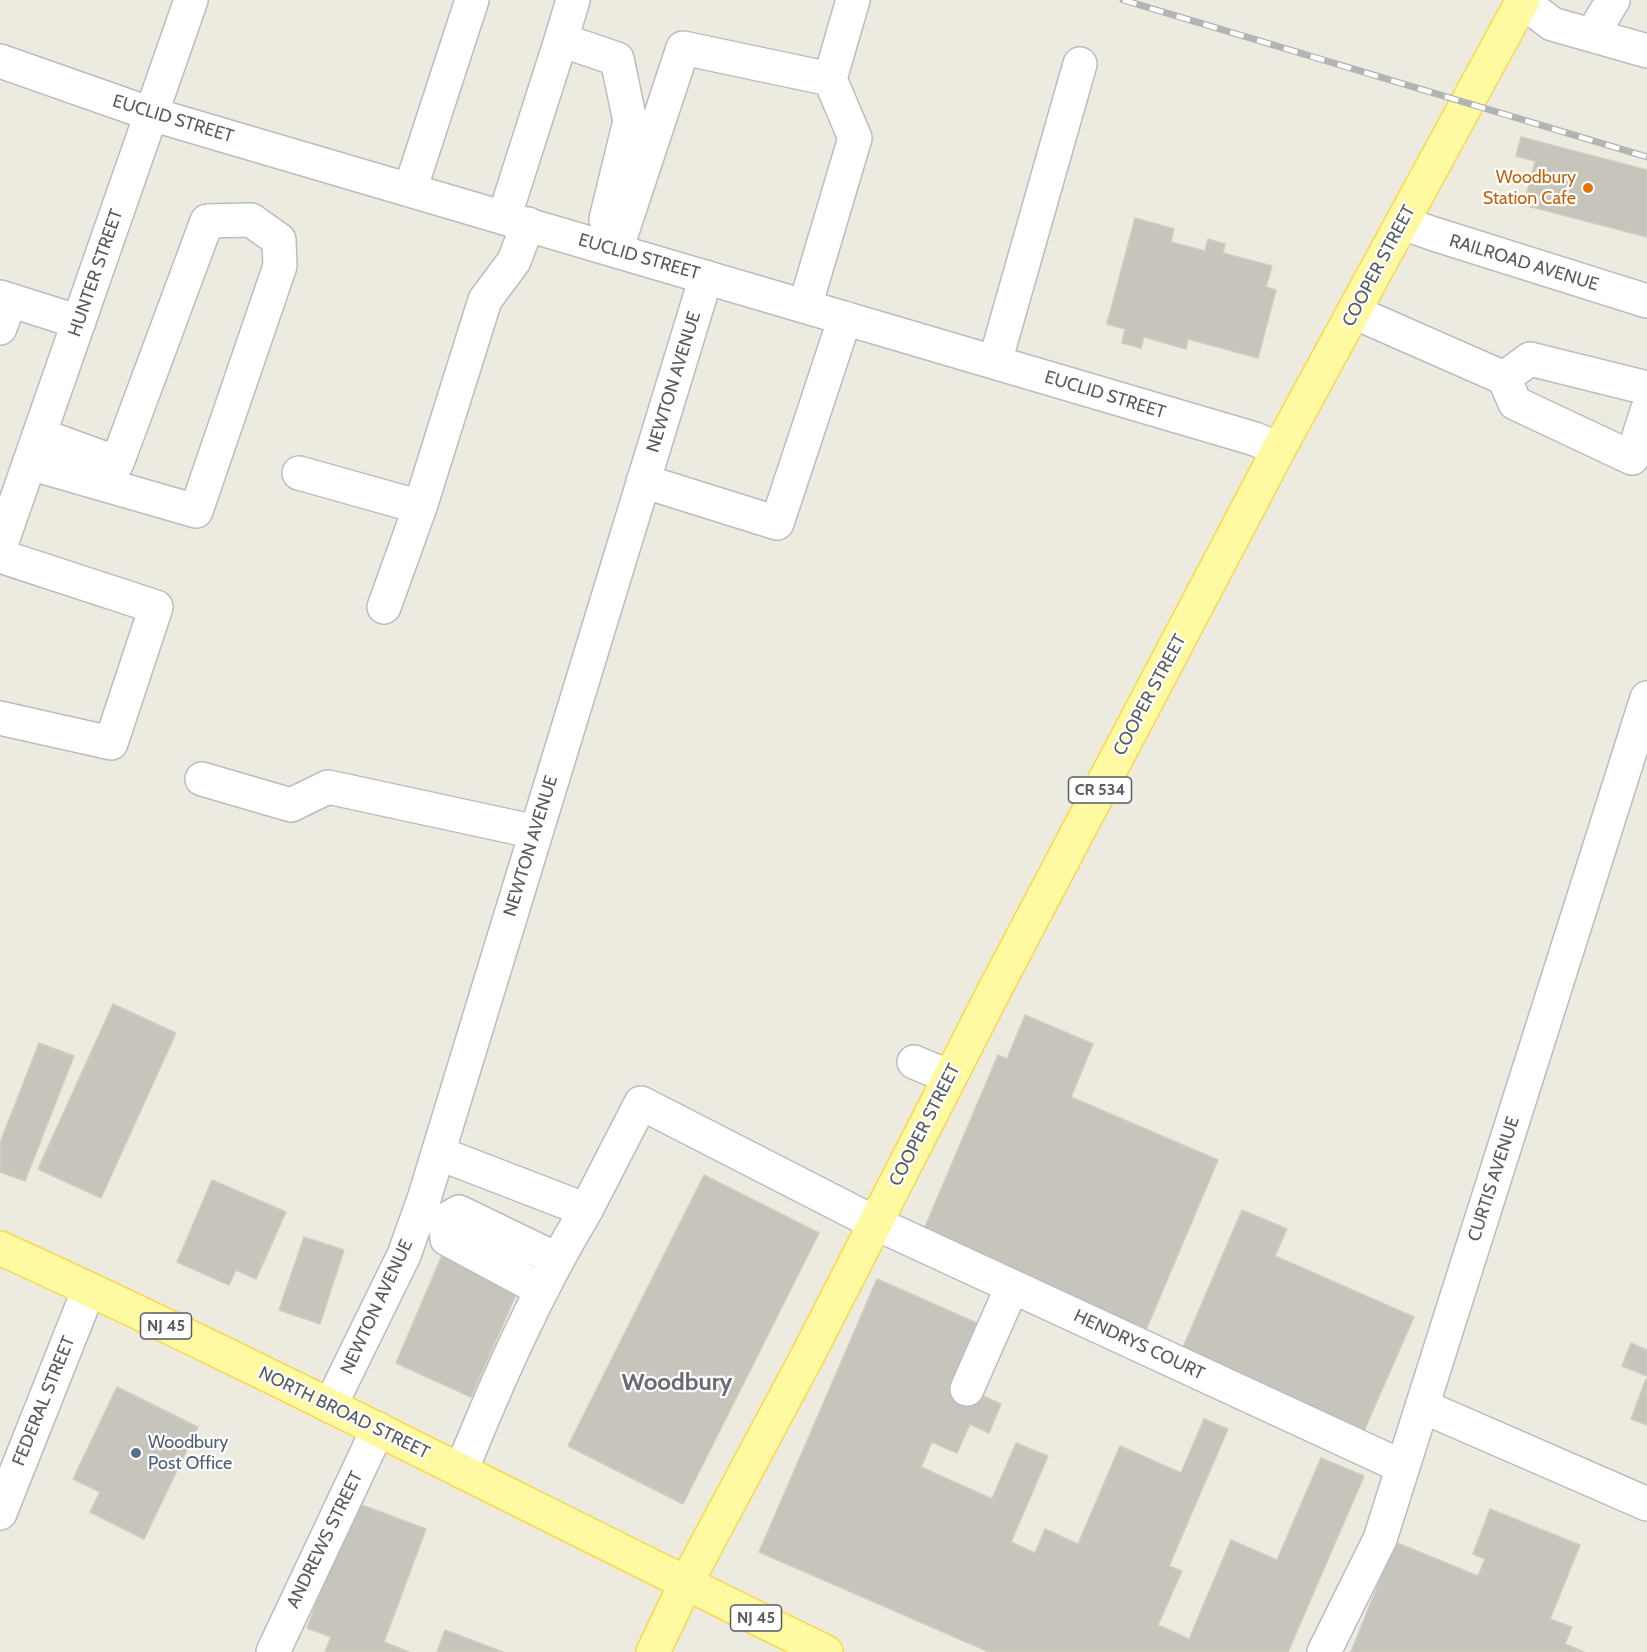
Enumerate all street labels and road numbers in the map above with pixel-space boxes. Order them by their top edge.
street label: EUCLID STREET [110,90,236,148]
street label: COOPER STREET [1338,202,1420,330]
street label: HUNTER STREET [64,206,128,340]
street label: EUCLID STREET [576,229,702,285]
street label: RAILROAD AVENUE [1447,230,1601,296]
street label: NEWTON AVENUE [642,309,706,455]
street label: EUCLID STREET [1042,366,1168,424]
street label: COOPER STREET [1109,631,1191,759]
street label: NEWTON AVENUE [499,773,563,919]
road number: CR 534 [1068,777,1132,803]
street label: COOPER STREET [885,1060,965,1190]
street label: CURTIS AVENUE [1464,1114,1524,1244]
street label: NEWTON AVENUE [336,1236,418,1378]
street label: HENDRYS COURT [1070,1305,1208,1385]
road number: NJ 45 [140,1313,192,1339]
street label: FEDERAL STREET [8,1333,80,1469]
street label: NORTH BROAD STREET [255,1362,433,1464]
street label: ANDREWS STREET [282,1468,368,1612]
road number: NJ 45 [730,1605,782,1631]

